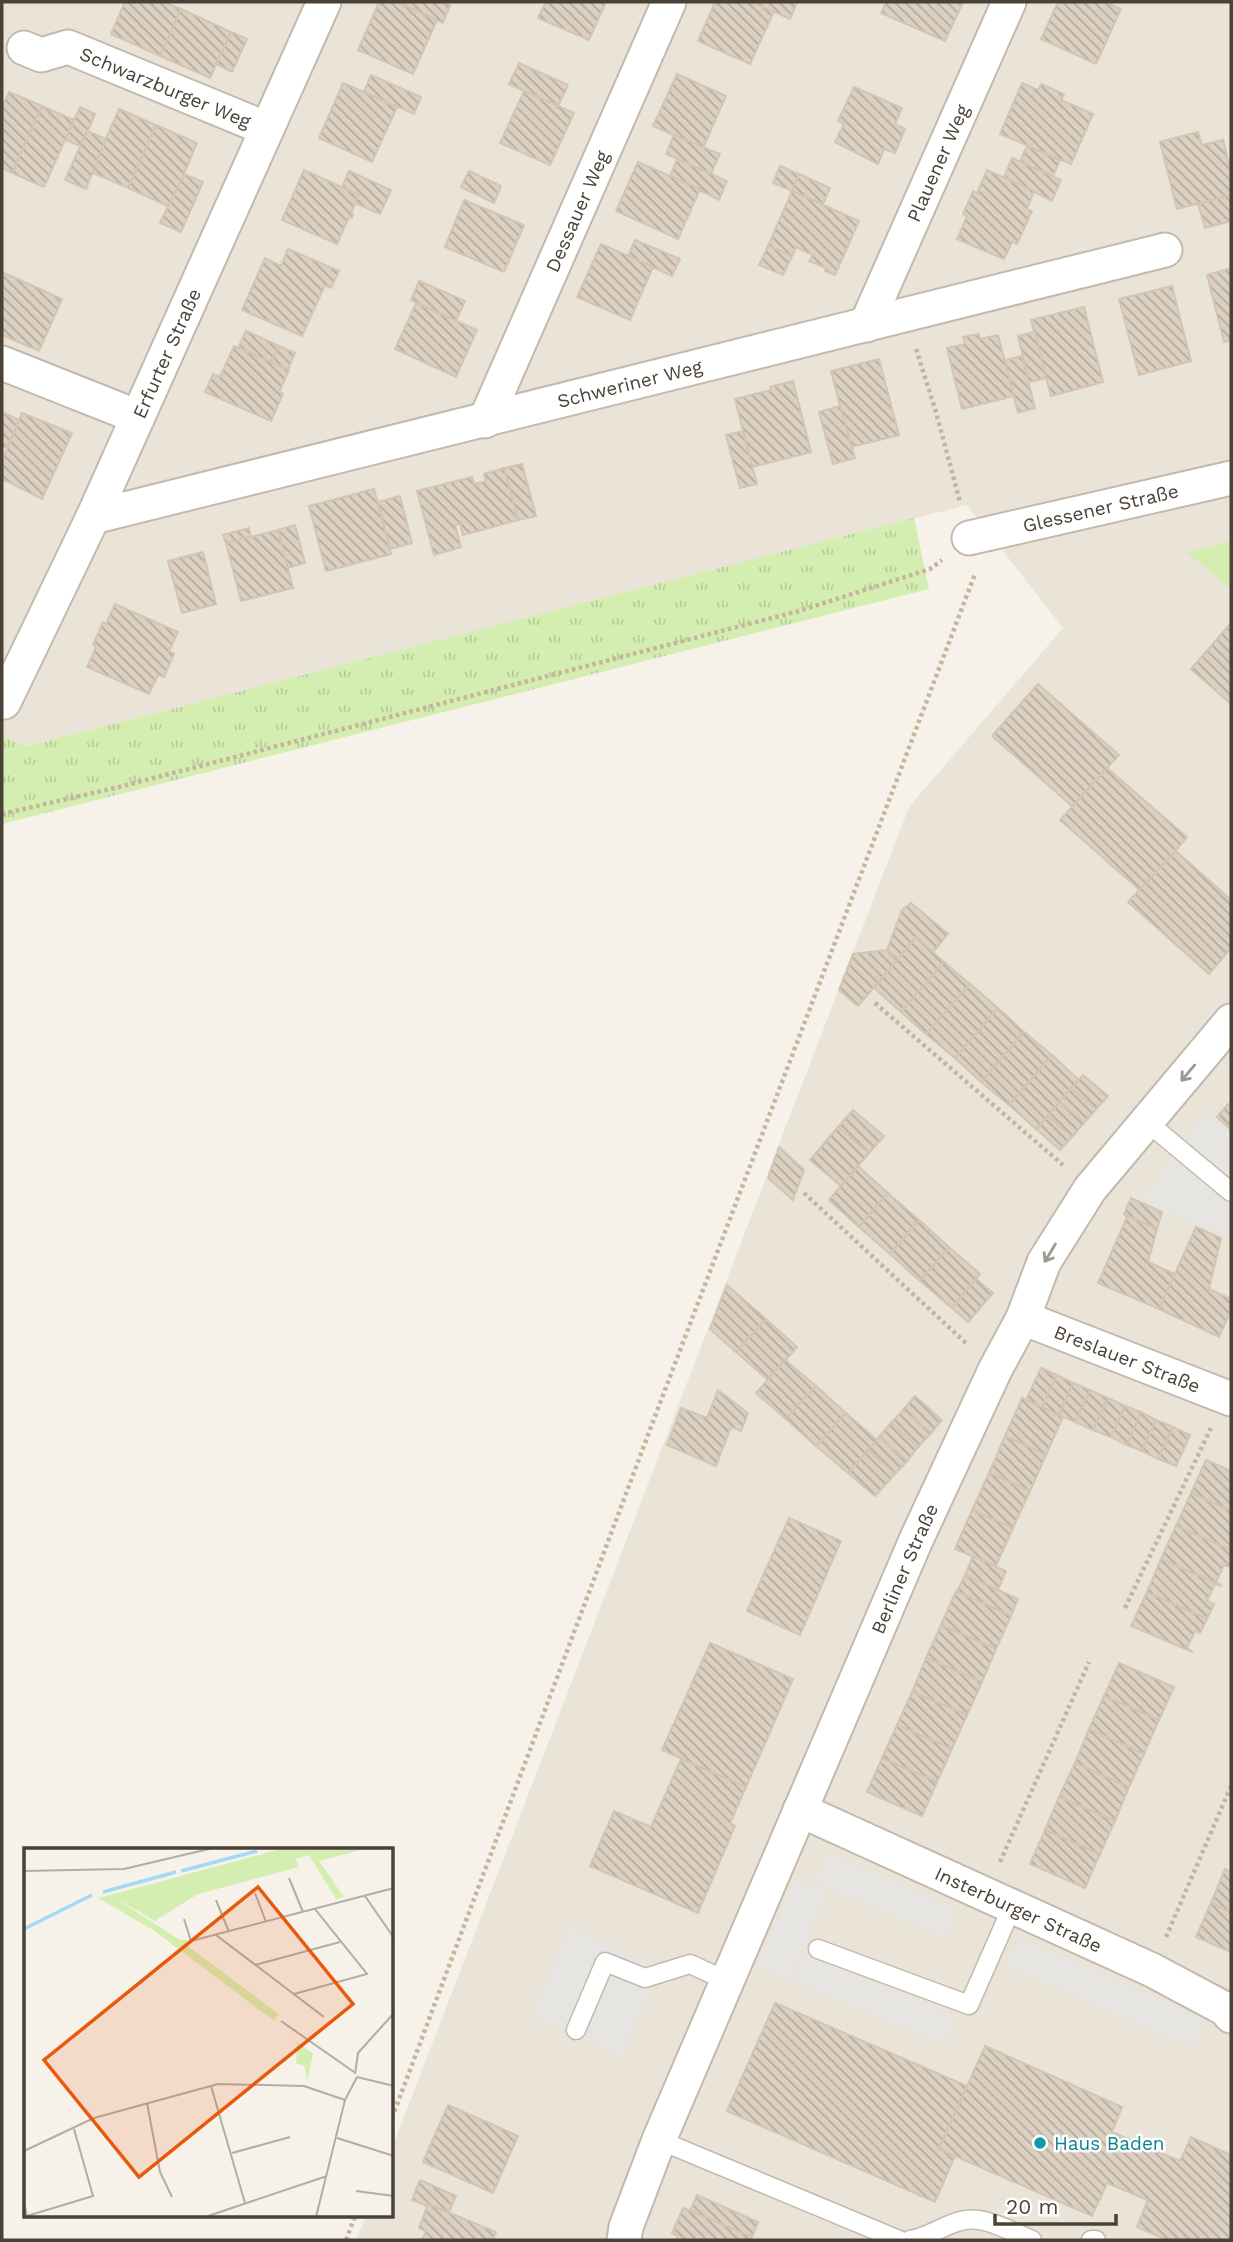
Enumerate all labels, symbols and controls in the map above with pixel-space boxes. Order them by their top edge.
street label: Schwarzburger Weg [76,42,255,133]
street label: Plauener Weg [902,100,974,225]
street label: Dessauer Weg [541,146,615,276]
street label: Erfurter Straße [128,285,206,422]
street label: Schweriner Weg [555,354,705,413]
street label: Glessener Straße [1021,479,1181,537]
one-way arrow [1180,1064,1196,1082]
one-way arrow [1043,1243,1057,1263]
street label: Breslauer Straße [1051,1320,1204,1398]
street label: Berliner Straße [866,1500,943,1637]
inset map [24,1848,394,2218]
street label: Insterburger Straße [931,1862,1105,1958]
place label: Haus Baden [1054,2132,1165,2155]
marker: Haus Baden [1032,2135,1048,2151]
scale bar [995,2182,1116,2226]
text: 20 m [1006,2194,1058,2219]

